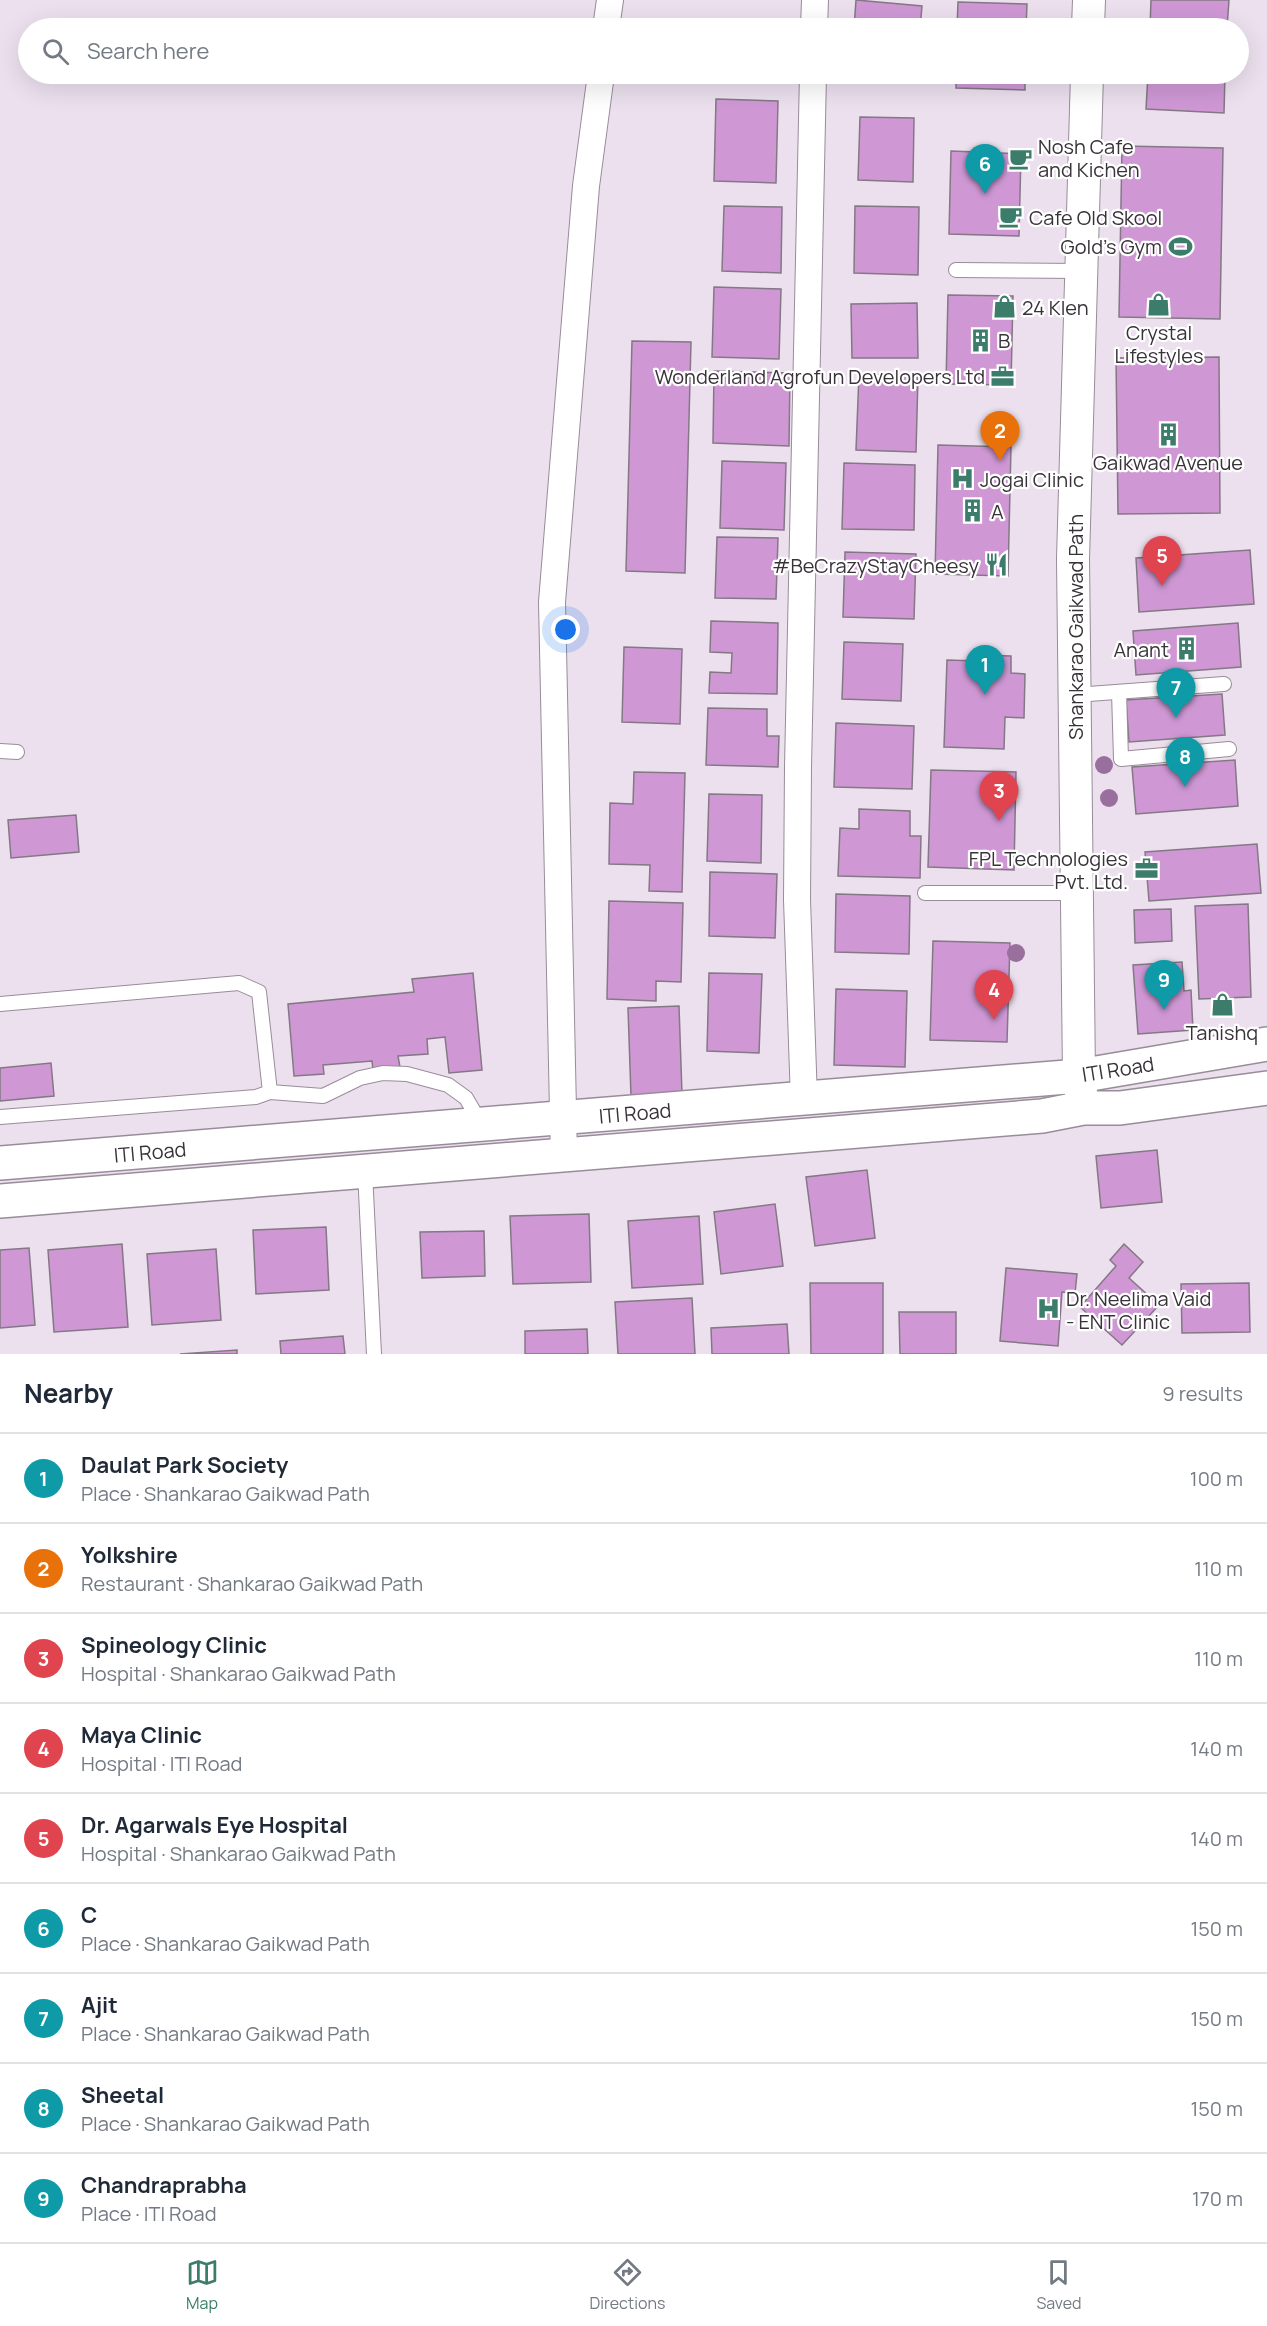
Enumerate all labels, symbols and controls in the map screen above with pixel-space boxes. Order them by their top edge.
search box [18,18,1249,84]
icon: search [39,35,72,68]
text: Search here [87,36,209,66]
place label: Nosh Cafe and Kichen [1038,133,1140,183]
pin: 6 [966,144,1004,194]
cafe icon: Nosh Cafe and Kichen [1007,145,1033,171]
cafe icon: Cafe Old Skool [998,204,1024,230]
place label: Cafe Old Skool [1029,204,1162,231]
place label: Gold's Gym [1061,233,1162,260]
sports icon: Gold's Gym [1167,233,1193,259]
shop icon: Crystal Lifestyles [1146,291,1172,317]
shop icon: 24 Klen [991,294,1017,320]
place label: 24 Klen [1022,294,1089,321]
place label: Crystal Lifestyles [1115,319,1203,369]
building icon: B [967,327,993,353]
place label: B [998,327,1010,354]
place label: Wonderland Agrofun Developers Ltd [655,363,985,390]
office icon: Wonderland Agrofun Developers Ltd [990,363,1016,389]
pin: 2 [980,412,1020,461]
building icon: Gaikwad Avenue [1155,422,1181,448]
place label: Gaikwad Avenue [1093,449,1243,476]
hospital icon: Jogai Clinic [949,466,975,492]
place label: Jogai Clinic [980,466,1084,493]
building icon: A [960,498,986,524]
place label: A [991,498,1004,525]
street label: Shankarao Gaikwad Path [1062,514,1089,740]
pin: 5 [1142,536,1182,586]
place label: #BeCrazyStayCheesy [772,552,979,579]
restaurant icon: #BeCrazyStayCheesy [984,552,1010,578]
your location [551,615,580,644]
place label: Anant [1113,636,1169,663]
building icon: Anant [1174,636,1200,662]
pin: 1 [966,646,1004,695]
pin: 7 [1156,668,1196,718]
pin: 8 [1166,738,1204,787]
pin: 3 [980,772,1018,821]
place label: FPL Technologies Pvt. Ltd. [969,845,1128,895]
office icon: FPL Technologies Pvt. Ltd. [1133,856,1159,882]
pin: 9 [1144,960,1184,1010]
pin: 4 [974,970,1014,1020]
shop icon: Tanishq [1209,991,1235,1017]
place label: Tanishq [1186,1019,1258,1046]
street label: ITI Road [1080,1050,1156,1088]
street label: ITI Road [598,1096,672,1130]
street label: ITI Road [113,1135,187,1169]
place label: Dr. Neelima Vaid - ENT Clinic [1066,1285,1211,1335]
hospital icon: Dr. Neelima Vaid - ENT Clinic [1035,1296,1061,1322]
text: Nearby [24,1375,113,1411]
text: 9 results [1162,1380,1243,1407]
text: Daulat Park Society [81,1450,288,1480]
text: 1 [39,1465,48,1492]
text: 100 m [1190,1465,1243,1492]
text: Place · Shankarao Gaikwad Path [81,1480,370,1507]
text: Yolkshire [81,1540,178,1570]
text: 2 [38,1555,49,1582]
text: 110 m [1194,1555,1243,1582]
text: Restaurant · Shankarao Gaikwad Path [81,1570,423,1597]
text: Spineology Clinic [81,1630,267,1660]
text: 3 [38,1645,49,1672]
text: 110 m [1194,1645,1243,1672]
text: Hospital · Shankarao Gaikwad Path [81,1660,396,1687]
text: Maya Clinic [81,1720,202,1750]
text: 4 [37,1735,50,1762]
text: 140 m [1190,1735,1243,1762]
text: Hospital · ITI Road [81,1750,242,1777]
text: Dr. Agarwals Eye Hospital [81,1810,348,1840]
text: 5 [38,1825,49,1852]
text: 140 m [1190,1825,1243,1852]
text: Hospital · Shankarao Gaikwad Path [81,1840,396,1867]
text: C [81,1900,97,1930]
text: 6 [37,1915,50,1942]
text: 150 m [1190,1915,1243,1942]
text: Place · Shankarao Gaikwad Path [81,1930,370,1957]
text: Ajit [81,1990,118,2020]
text: 7 [38,2005,49,2032]
text: 150 m [1190,2005,1243,2032]
text: Place · Shankarao Gaikwad Path [81,2020,370,2047]
text: Sheetal [81,2080,164,2110]
text: 8 [37,2095,50,2122]
text: 150 m [1190,2095,1243,2122]
text: Place · Shankarao Gaikwad Path [81,2110,370,2137]
text: Chandraprabha [81,2170,247,2200]
text: 9 [37,2185,50,2212]
text: 170 m [1192,2185,1243,2212]
text: Place · ITI Road [81,2200,217,2227]
tab: Map [186,2256,219,2314]
tab: Directions [590,2256,665,2314]
tab: Saved [1036,2256,1081,2314]

